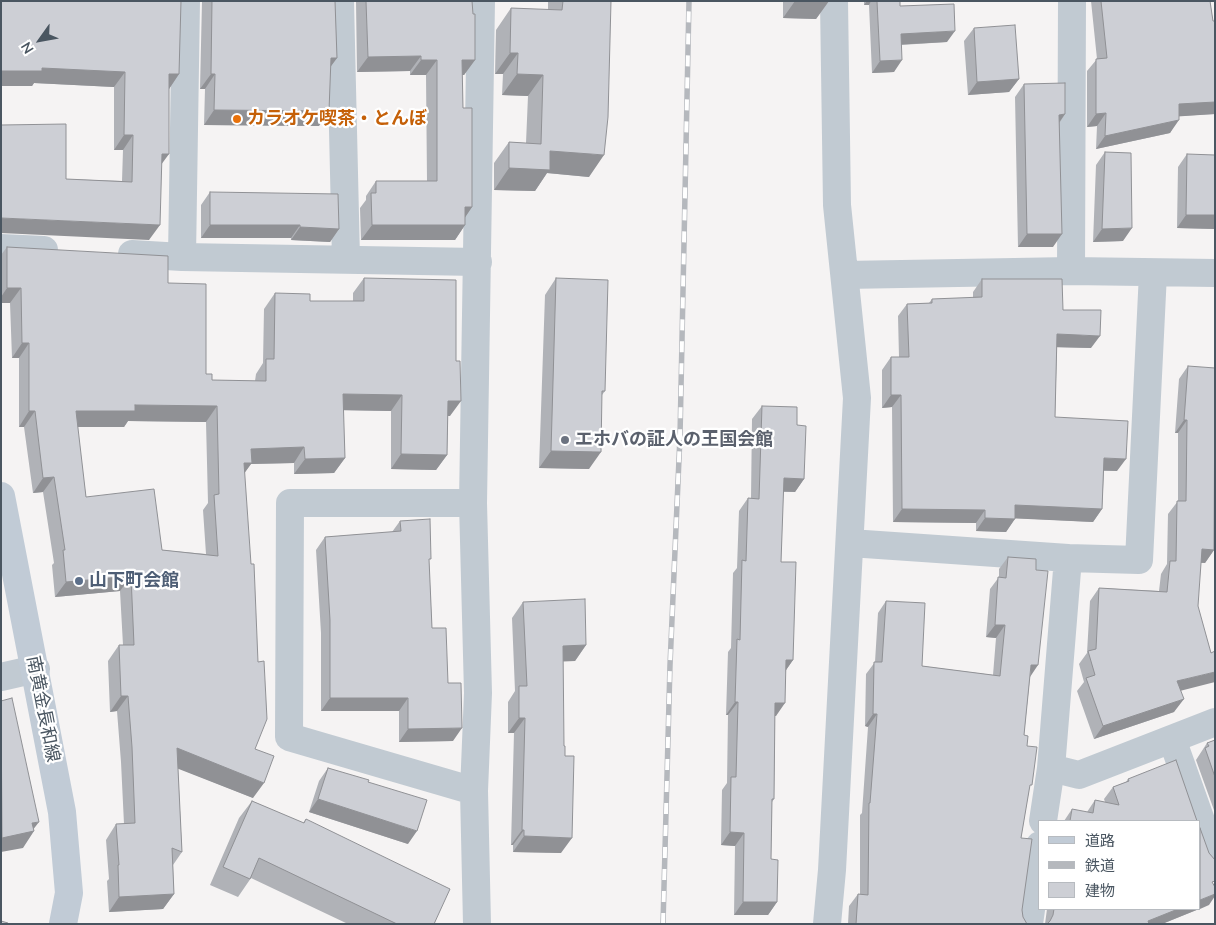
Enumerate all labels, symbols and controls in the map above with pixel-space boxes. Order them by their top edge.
north arrow [15,15,65,65]
text: N [17,39,38,57]
place label: カラオケ喫茶・とんぼ [247,108,427,130]
marker: カラオケ喫茶・とんぼ [231,113,243,125]
place label: エホバの証人の王国会館 [575,429,773,451]
marker: エホバの証人の王国会館 [559,434,571,446]
place label: 山下町会館 [89,570,179,592]
marker: 山下町会館 [73,575,85,587]
street label: 南黄金長和線 [22,654,64,764]
legend [1038,820,1201,910]
text: 道路 [1085,831,1115,850]
text: 鉄道 [1085,856,1115,875]
text: 建物 [1085,881,1115,900]

